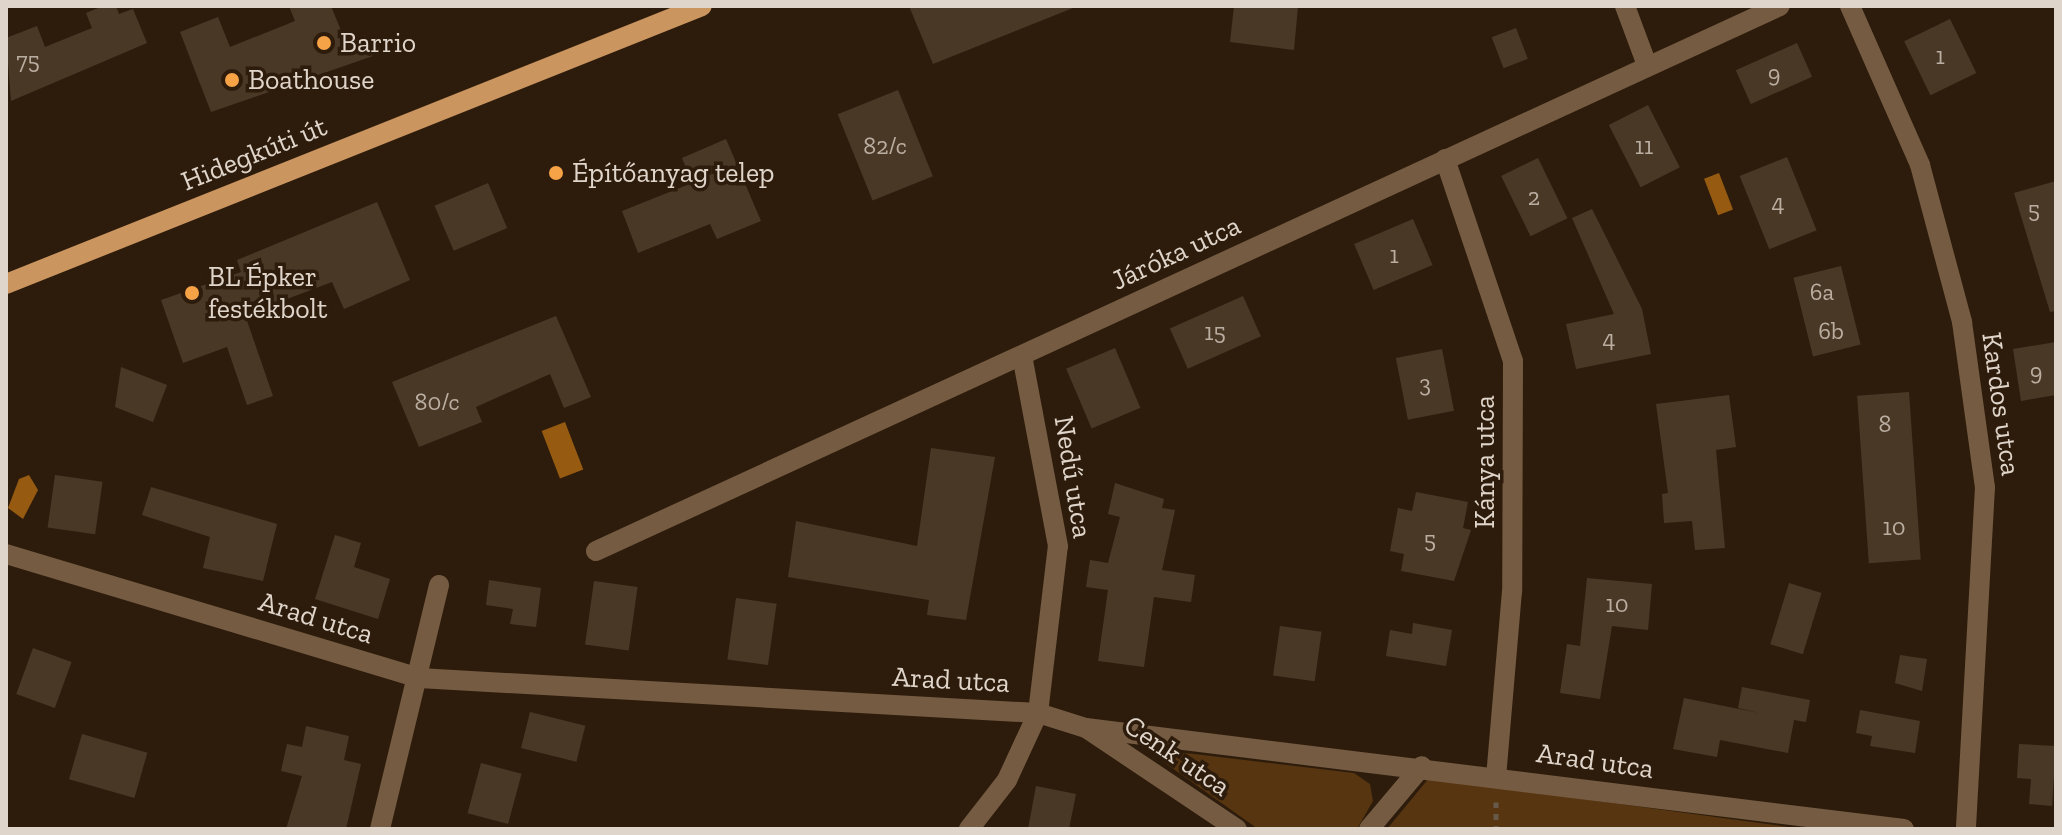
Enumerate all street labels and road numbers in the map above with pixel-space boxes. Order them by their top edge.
street label: Hidegkúti út [176,110,332,198]
street label: Járóka utca [1106,208,1246,298]
street label: Kardos utca [1974,330,2028,478]
street label: Kánya utca [1468,395,1502,529]
street label: Nedű utca [1047,414,1099,540]
street label: Arad utca [255,585,377,651]
street label: Arad utca [891,660,1011,700]
street label: Cenk utca [1118,708,1236,804]
street label: Arad utca [1534,736,1656,786]

